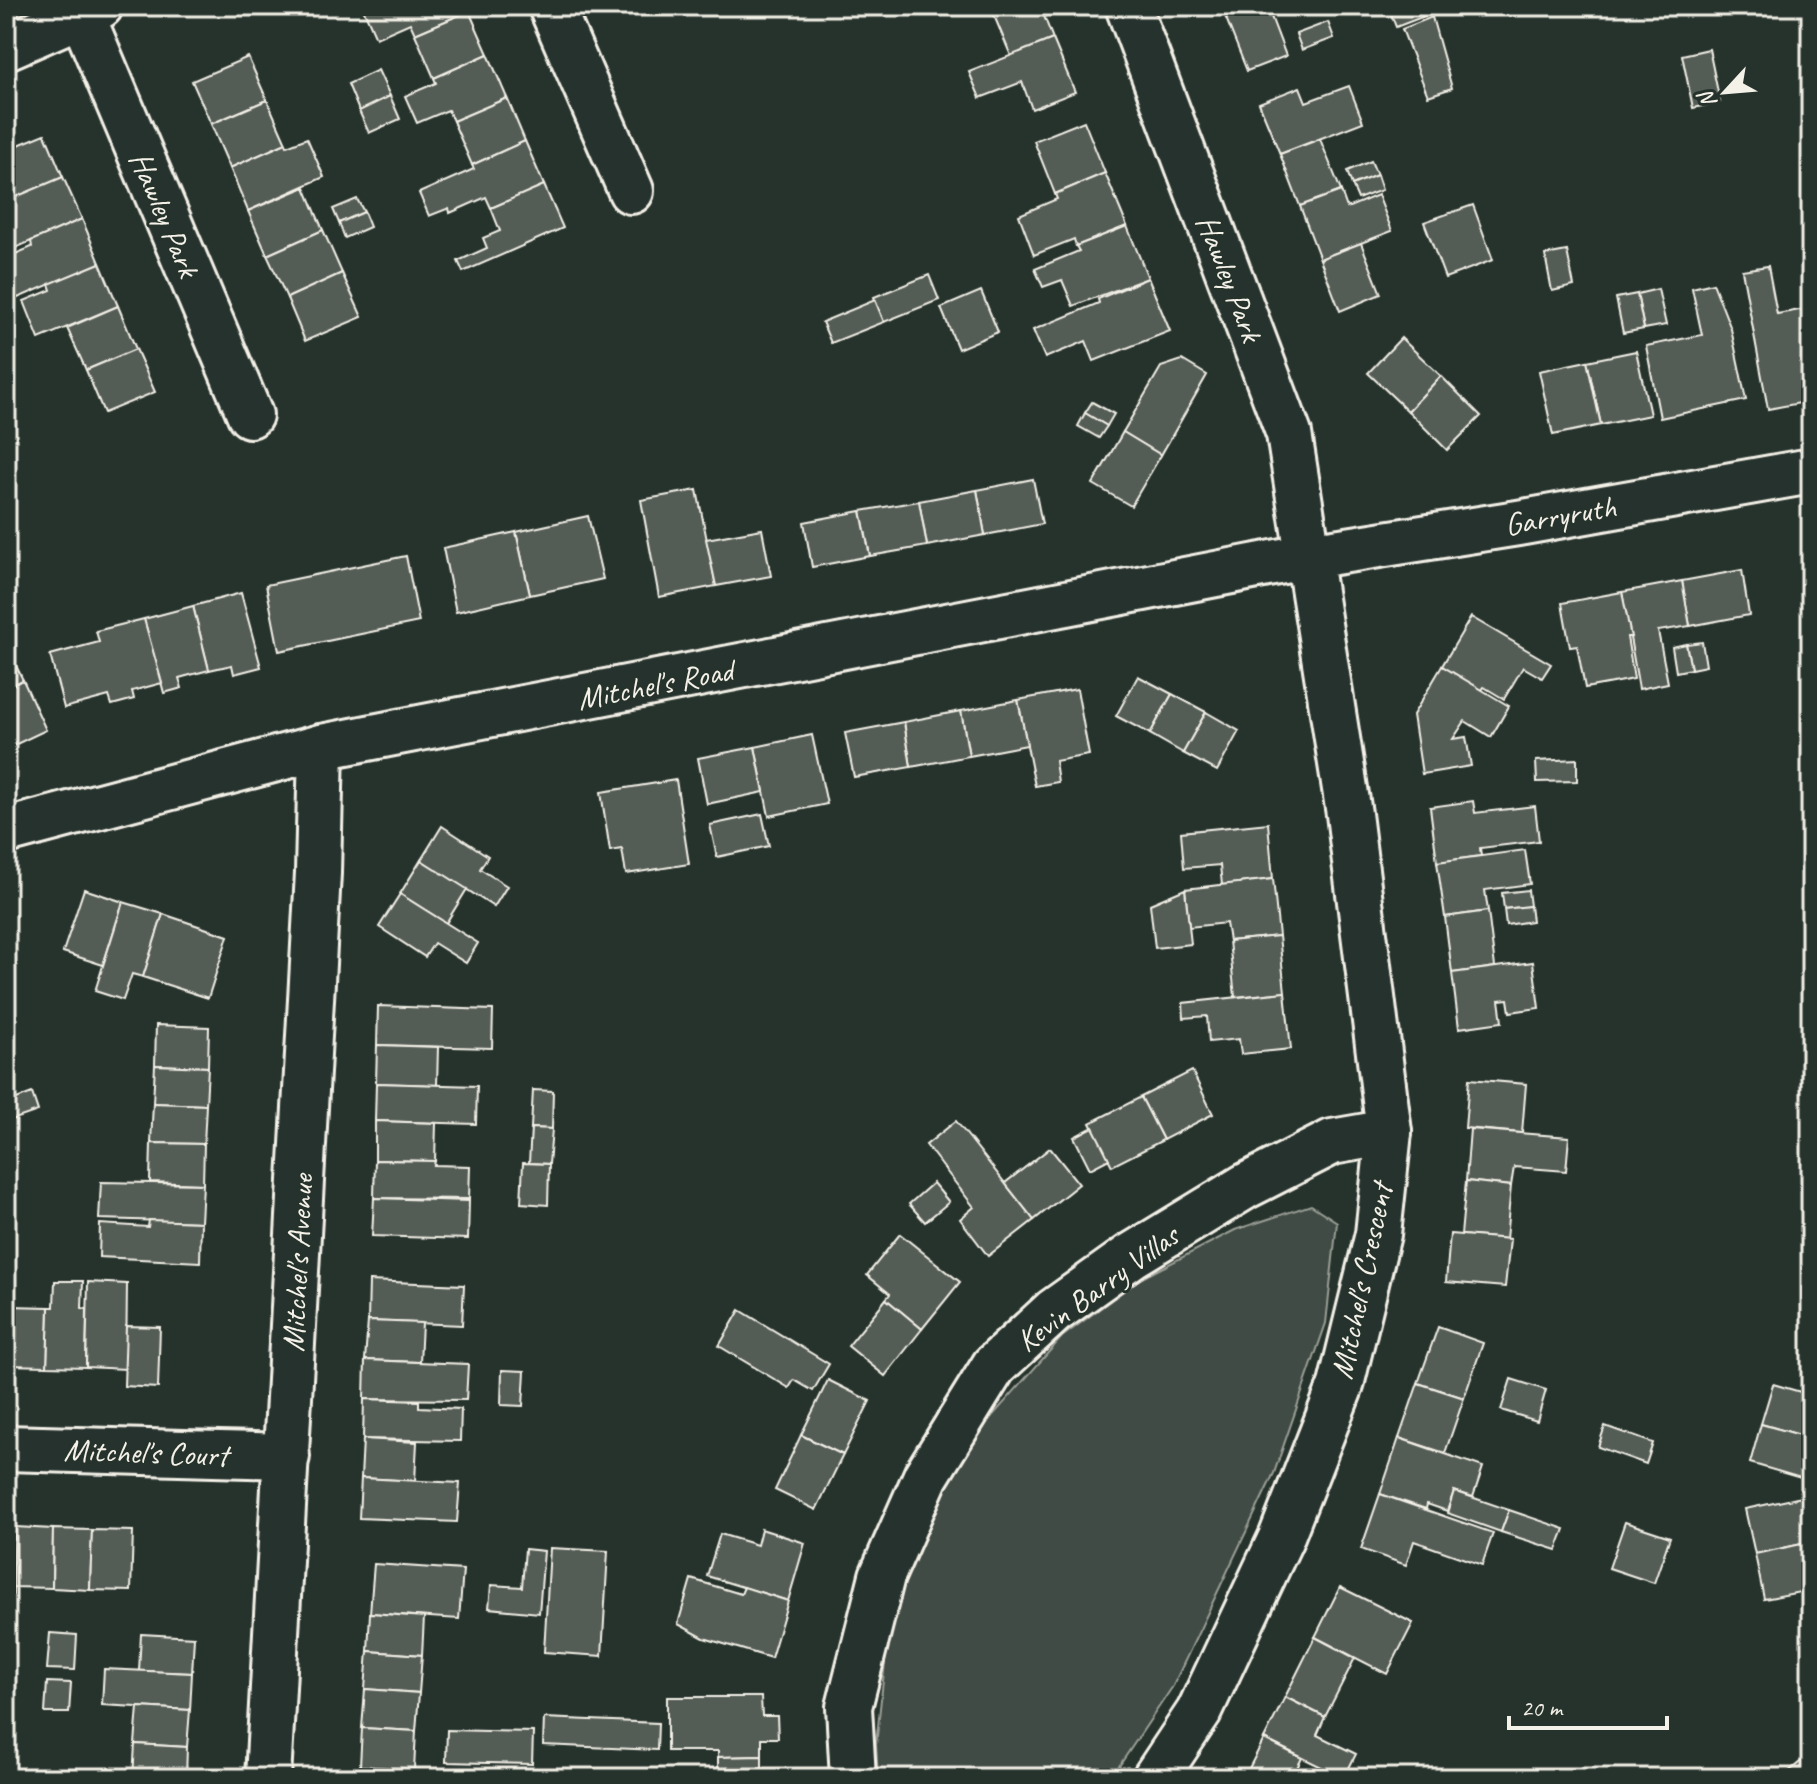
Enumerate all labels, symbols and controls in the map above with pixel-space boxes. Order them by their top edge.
north arrow [1685,52,1765,132]
text: N [1691,85,1723,113]
street label: Hawley Park [120,145,210,285]
street label: Hawley Park [1187,209,1273,350]
street label: Garryruth [1501,485,1619,545]
street label: Mitchel's Road [574,648,742,720]
street label: Mitchel's Avenue [272,1171,323,1353]
street label: Mitchel's Crescent [1321,1175,1403,1382]
street label: Kevin Barry Villas [1008,1214,1188,1361]
street label: Mitchel's Court [63,1429,233,1476]
scale bar [1509,1680,1667,1730]
text: 20 m [1521,1693,1564,1723]

